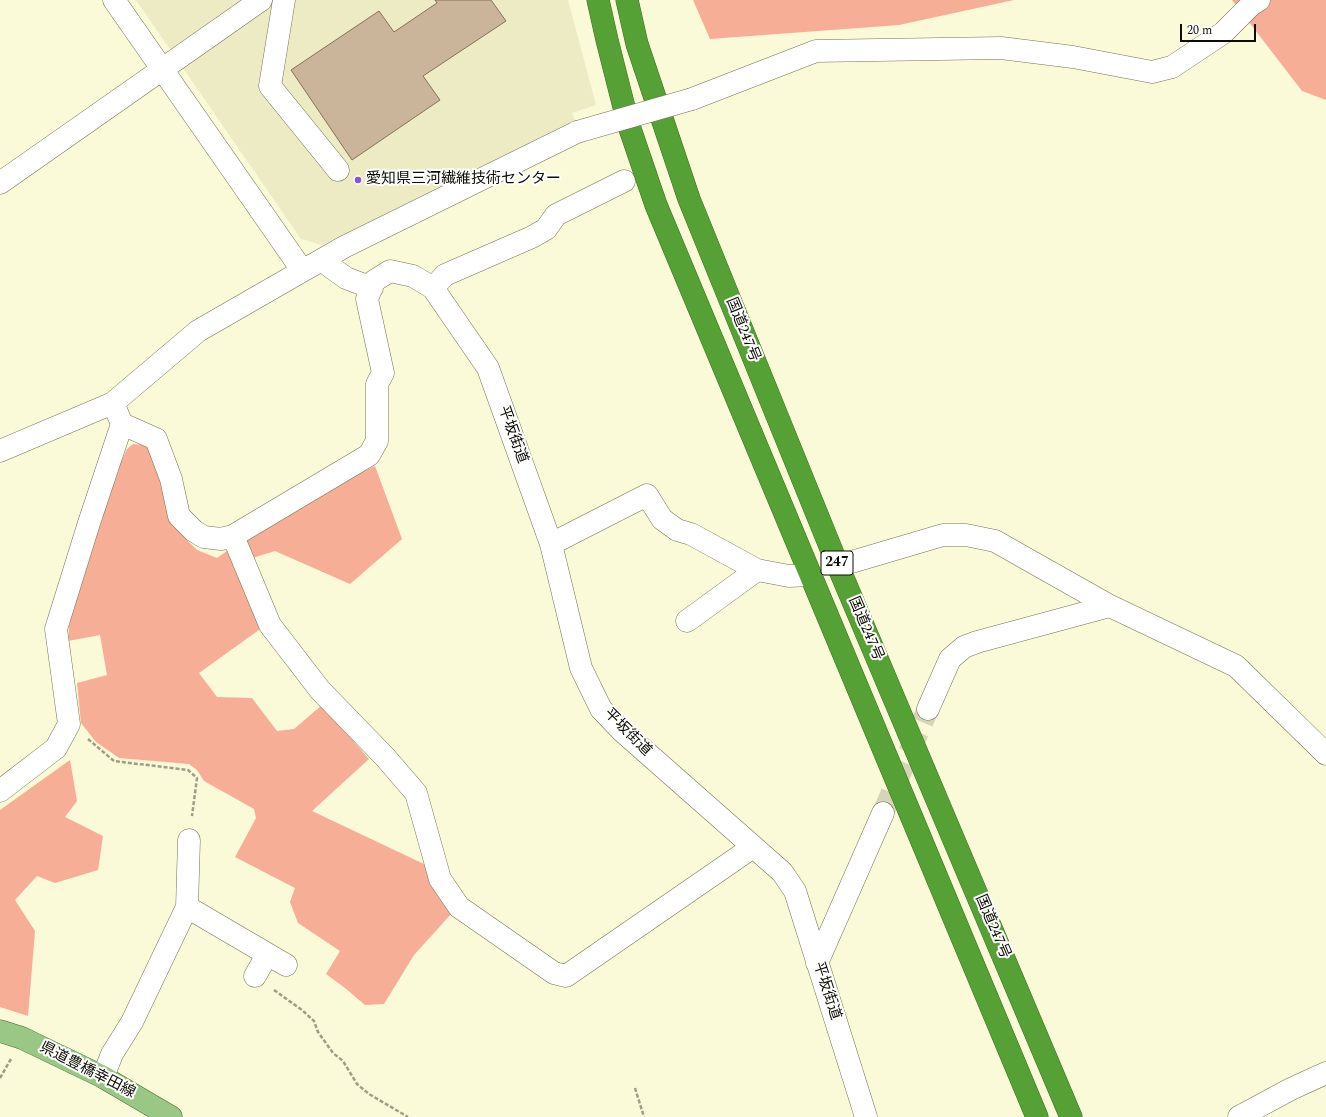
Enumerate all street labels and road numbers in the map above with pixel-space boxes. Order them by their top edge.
street label: 国道247号 [721,295,763,365]
street label: 平坂街道 [493,404,531,466]
road number: 247 [821,551,853,575]
street label: 国道247号 [844,594,886,664]
street label: 平坂街道 [599,705,655,761]
street label: 国道247号 [971,892,1013,962]
street label: 平坂街道 [808,960,844,1022]
street label: 県道豊橋幸田線 [36,1039,138,1103]

